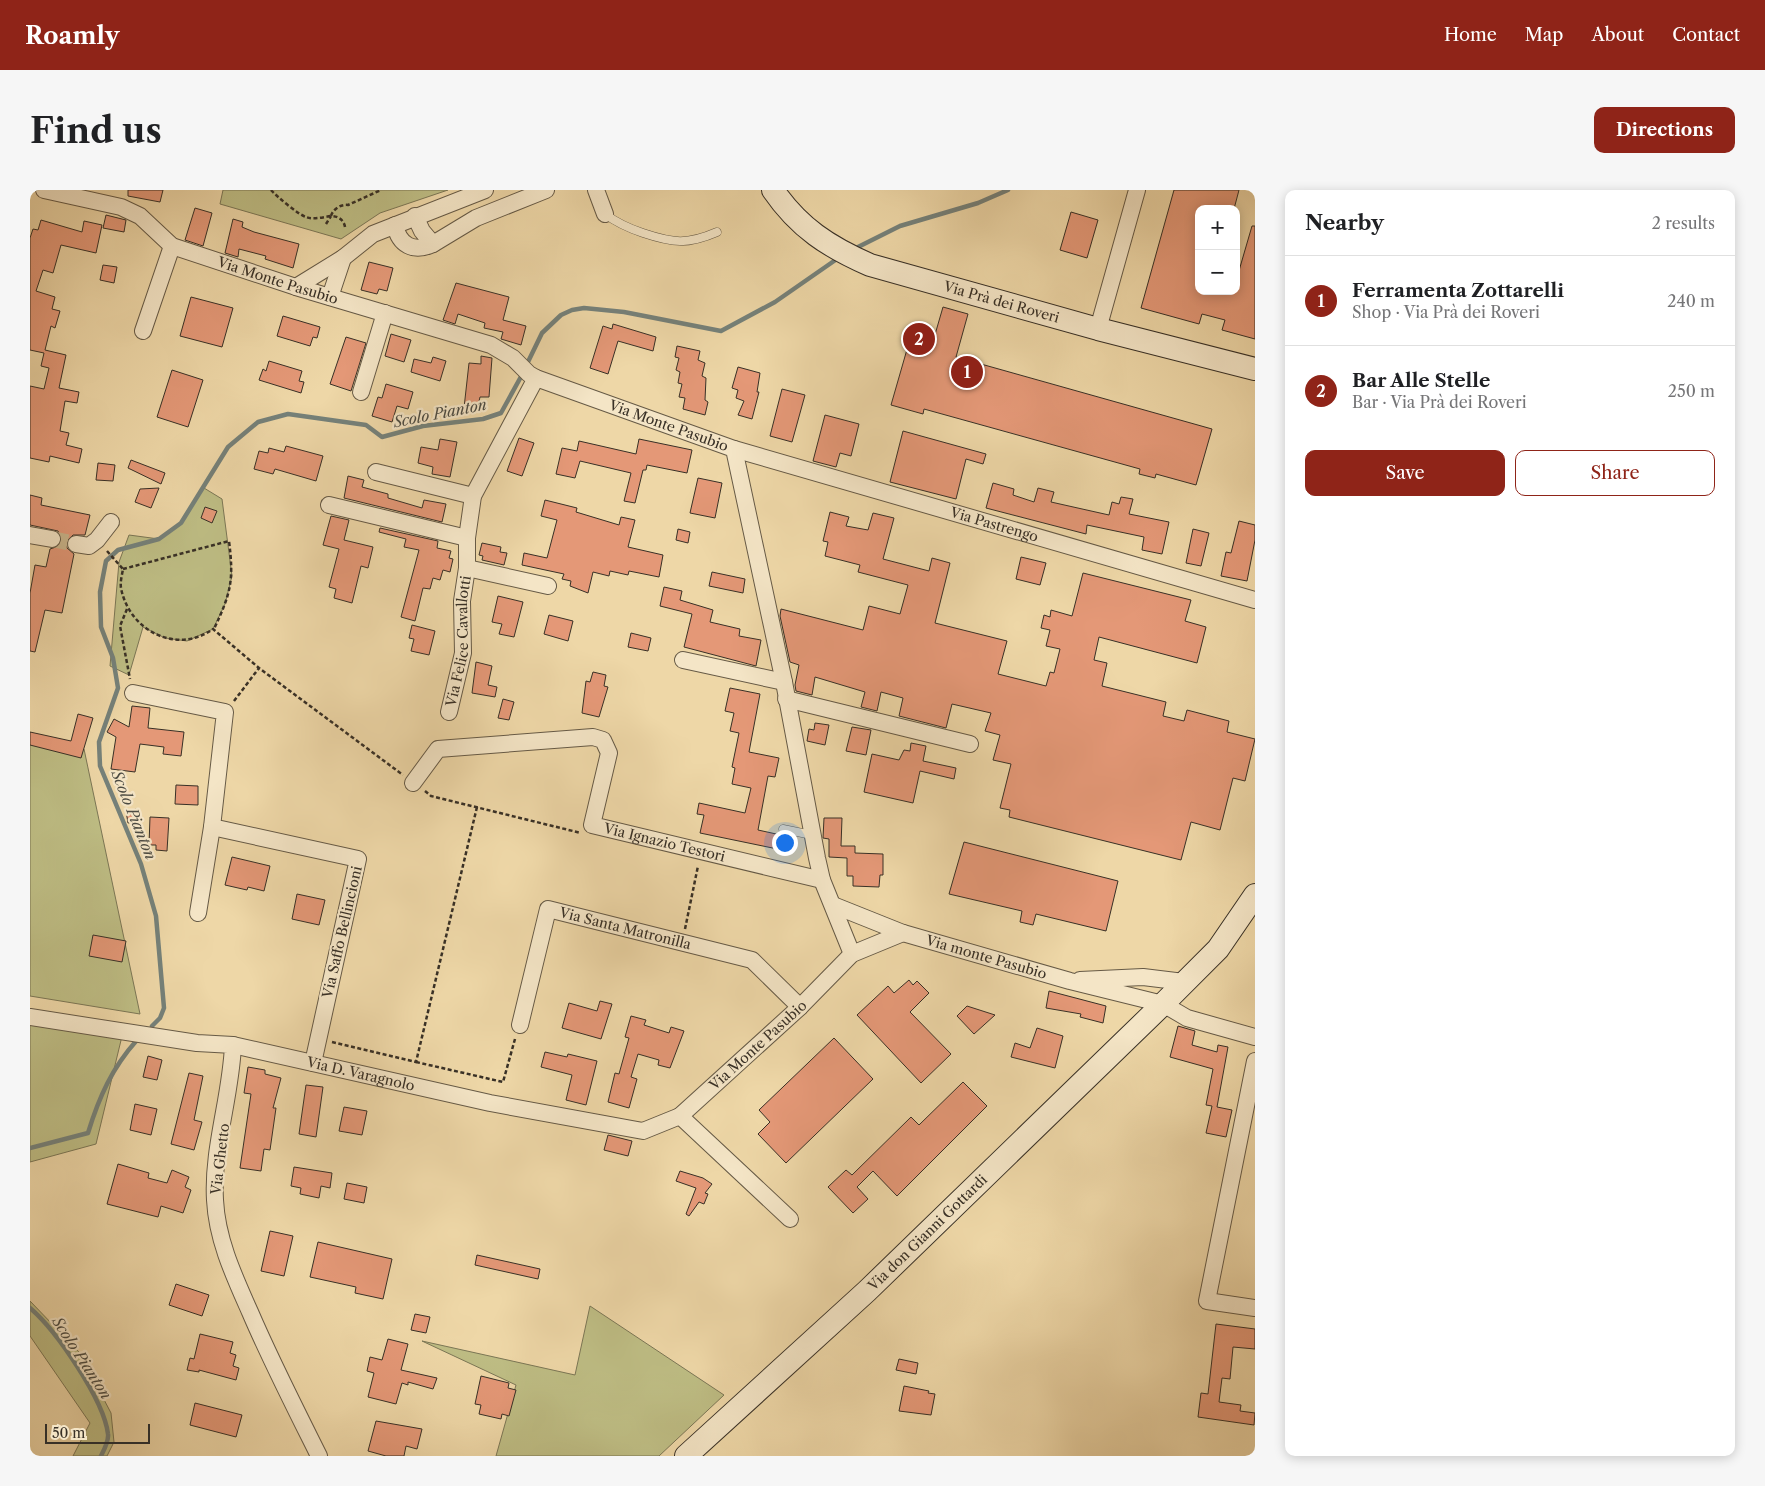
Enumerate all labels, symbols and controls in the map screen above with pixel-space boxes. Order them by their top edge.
text: Roamly [25,21,119,50]
text: Home [1444,24,1497,46]
text: Map [1525,24,1563,46]
text: About [1591,24,1644,46]
text: Contact [1672,24,1740,46]
button: Directions [1594,107,1735,153]
text: Find us [30,109,162,152]
map controls [1195,205,1240,295]
button: + [1195,205,1240,250]
text: Nearby [1305,210,1384,235]
text: 2 results [1652,213,1715,233]
button: − [1195,250,1240,295]
street label: Via Monte Pasubio [214,252,340,308]
street label: Via Prà dei Roveri [941,277,1061,327]
text: Ferramenta Zottarelli [1352,279,1564,302]
text: 1 [1317,291,1325,311]
text: 240 m [1667,291,1715,311]
text: Shop · Via Prà dei Roveri [1352,302,1540,322]
pin: 2 [903,320,935,358]
pin: 1 [951,353,983,391]
text: Bar Alle Stelle [1352,369,1490,392]
text: 2 [1316,381,1326,401]
text: 250 m [1668,381,1715,401]
text: Bar · Via Prà dei Roveri [1352,392,1527,412]
water label: Scolo Pianton [391,395,488,432]
street label: Via Monte Pasubio [606,396,731,455]
button: Save [1305,450,1505,496]
button: Share [1515,450,1715,496]
street label: Via Pastrengo [947,503,1040,546]
street label: Via Felice Cavallotti [441,574,475,709]
water label: Scolo Pianton [107,767,161,862]
street label: Via Ignazio Testori [601,819,727,866]
your location [772,830,798,856]
street label: Via Saffo Bellincioni [318,864,366,1001]
street label: Via Santa Matronilla [557,903,694,954]
street label: Via monte Pasubio [923,931,1049,983]
street label: Via Monte Pasubio [705,996,811,1095]
street label: Via D. Varagnolo [304,1053,417,1095]
street label: Via Ghetto [207,1122,233,1197]
street label: Via don Gianni Gottardi [863,1171,991,1295]
water label: Scolo Pianton [48,1312,116,1403]
scale bar [45,1421,150,1444]
text: 50 m [52,1424,85,1442]

